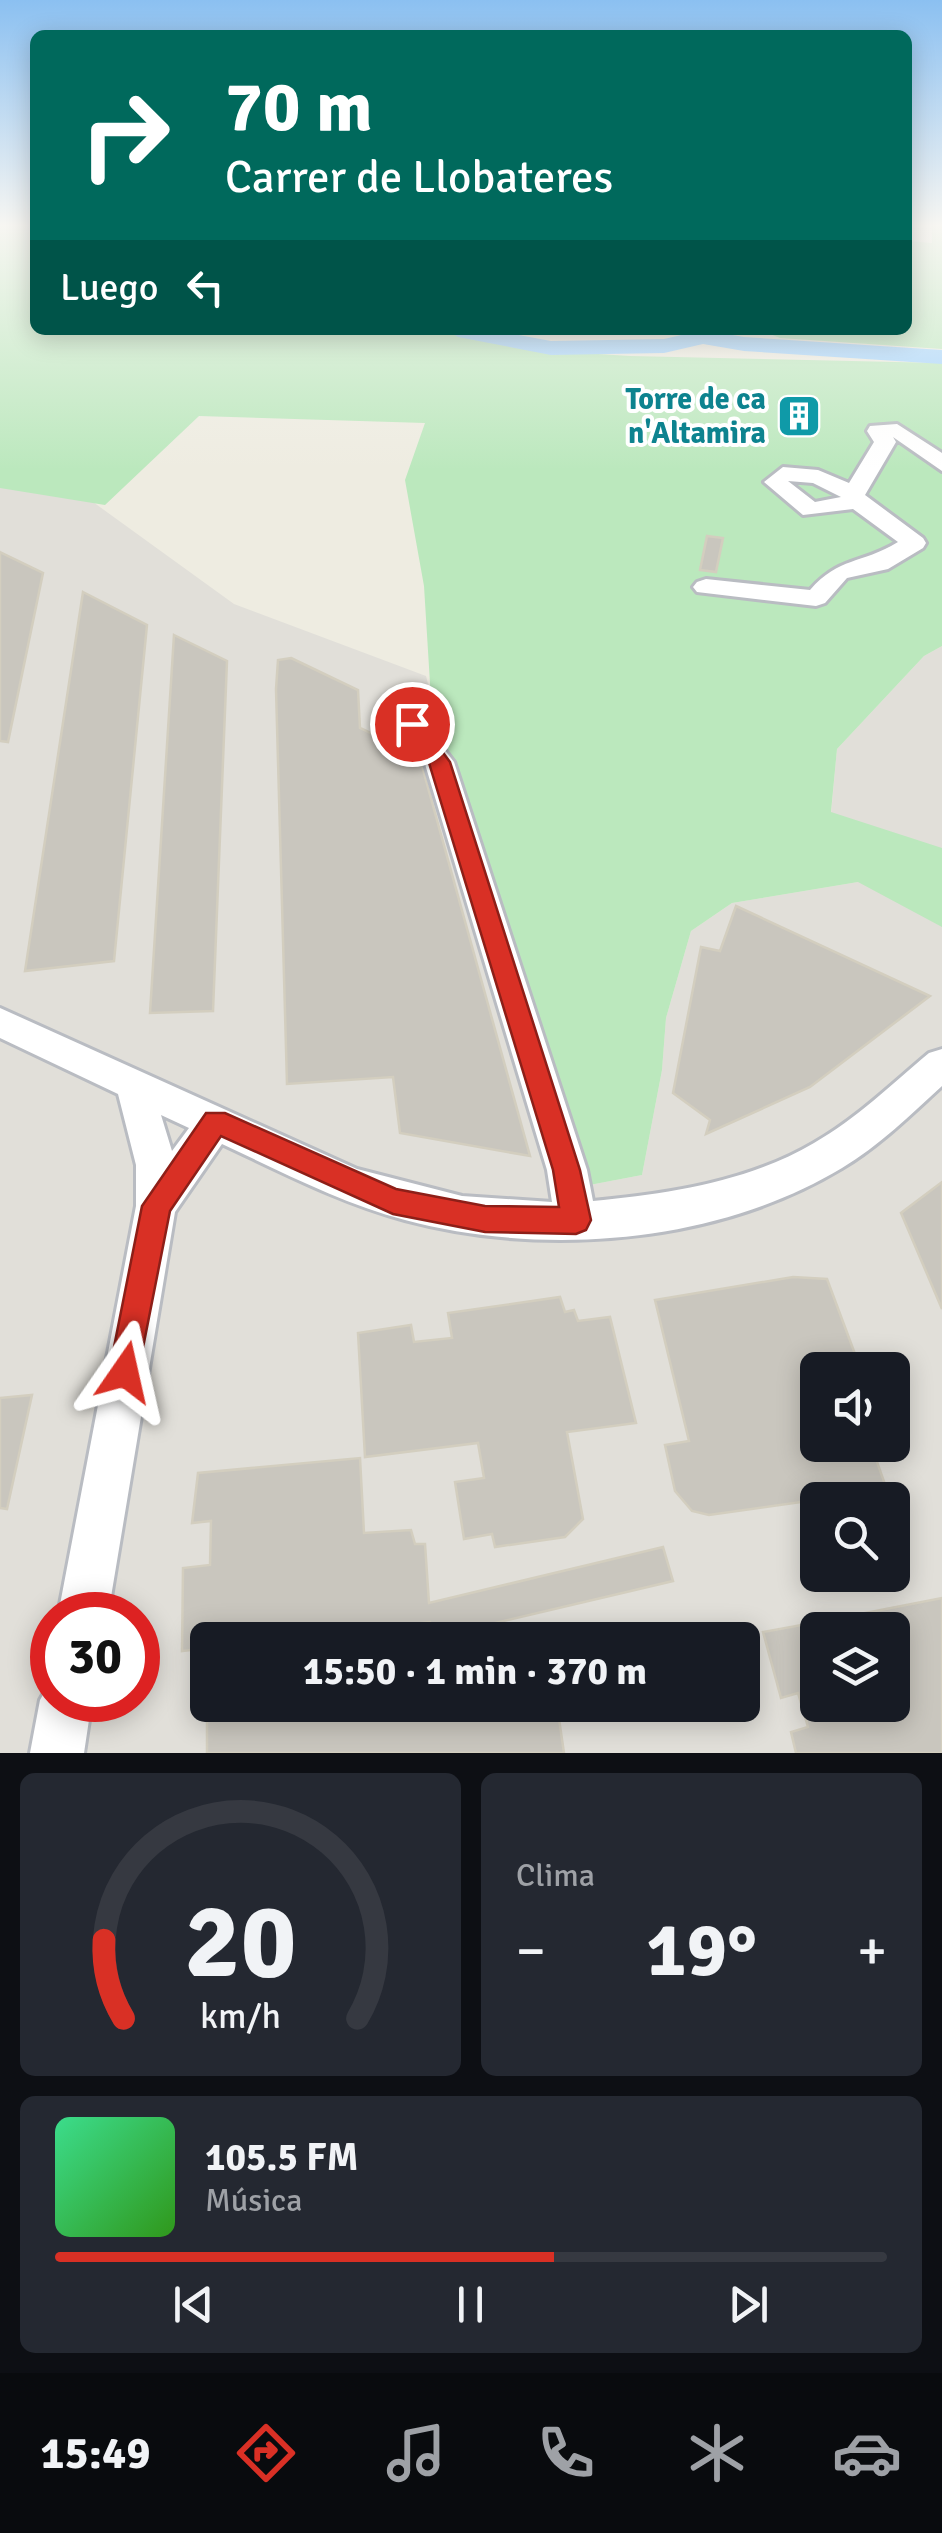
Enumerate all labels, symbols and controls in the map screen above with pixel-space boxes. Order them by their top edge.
text: 70 m [225,64,373,150]
icon: right [60,70,190,200]
text: Carrer de Llobateres [225,150,613,205]
icon: left [178,260,233,315]
text: Luego [60,264,158,311]
place label: Torre de ca n'Altamira [625,381,766,452]
building icon: Torre de ca n'Altamira [776,393,822,439]
pin [370,682,455,767]
icon: arrive [385,697,440,752]
position arrow [73,1320,177,1424]
map controls [800,1352,910,1722]
button: sound [800,1352,910,1462]
button: search [800,1482,910,1592]
speed limit sign: 30 [30,1592,160,1722]
button: layers [800,1612,910,1722]
text: 15:50 · 1 min · 370 m [303,1648,647,1695]
text: Clima [516,1856,595,1895]
text: 20 [184,1878,297,2006]
text: 19° [646,1904,757,1997]
text: − [516,1917,546,1985]
text: + [857,1917,887,1985]
text: km/h [200,1994,281,2038]
text: 105.5 FM [205,2134,358,2181]
text: Música [205,2181,302,2220]
icon: previous [166,2277,221,2332]
icon: pause [443,2277,498,2332]
icon: next [721,2277,776,2332]
icon: directions [231,2418,301,2488]
icon: music [381,2418,451,2488]
icon: phone [531,2418,601,2488]
icon: climate [682,2418,752,2488]
icon: car [832,2418,902,2488]
text: 15:49 [40,2426,151,2481]

